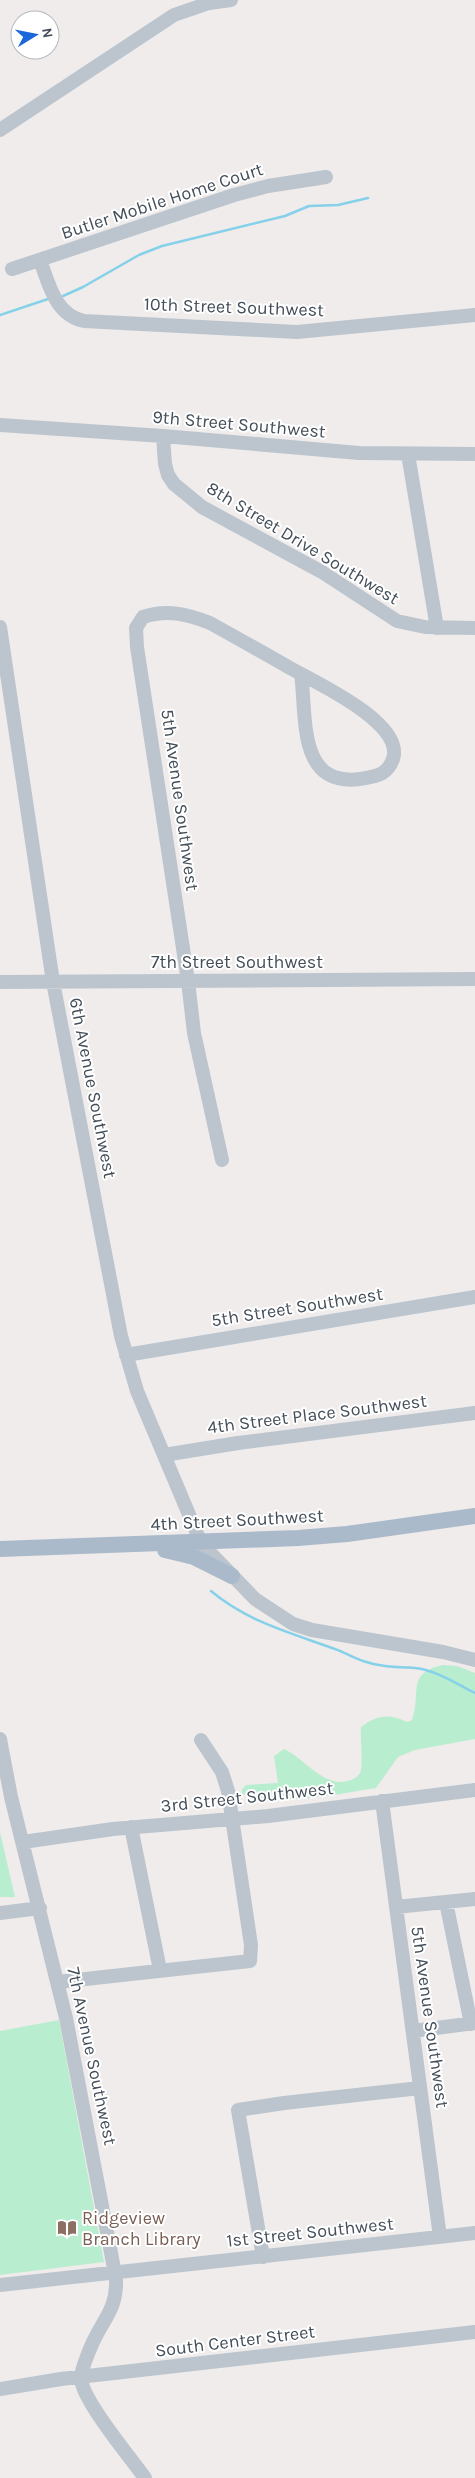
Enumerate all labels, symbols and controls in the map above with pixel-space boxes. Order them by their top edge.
north arrow [10,10,60,60]
text: N [38,26,57,39]
street label: Butler Mobile Home Court [58,158,266,244]
street label: 10th Street Southwest [144,293,325,321]
street label: 9th Street Southwest [151,405,327,443]
street label: 8th Street Drive Southwest [203,477,403,609]
street label: 5th Avenue Southwest [156,708,204,893]
street label: 7th Street Southwest [151,951,323,973]
street label: 6th Avenue Southwest [65,996,121,1180]
street label: 5th Street Southwest [210,1283,385,1331]
street label: 4th Street Place Southwest [206,1390,428,1438]
street label: 4th Street Southwest [150,1504,324,1536]
street label: 3rd Street Southwest [160,1777,335,1817]
street label: 5th Avenue Southwest [406,1925,454,2110]
street label: 7th Avenue Southwest [62,1965,122,2147]
place label: Ridgeview Branch Library [82,2207,201,2250]
street label: 1st Street Southwest [225,2212,395,2252]
library icon: Ridgeview Branch Library [56,2217,78,2239]
street label: South Center Street [154,2320,316,2362]

